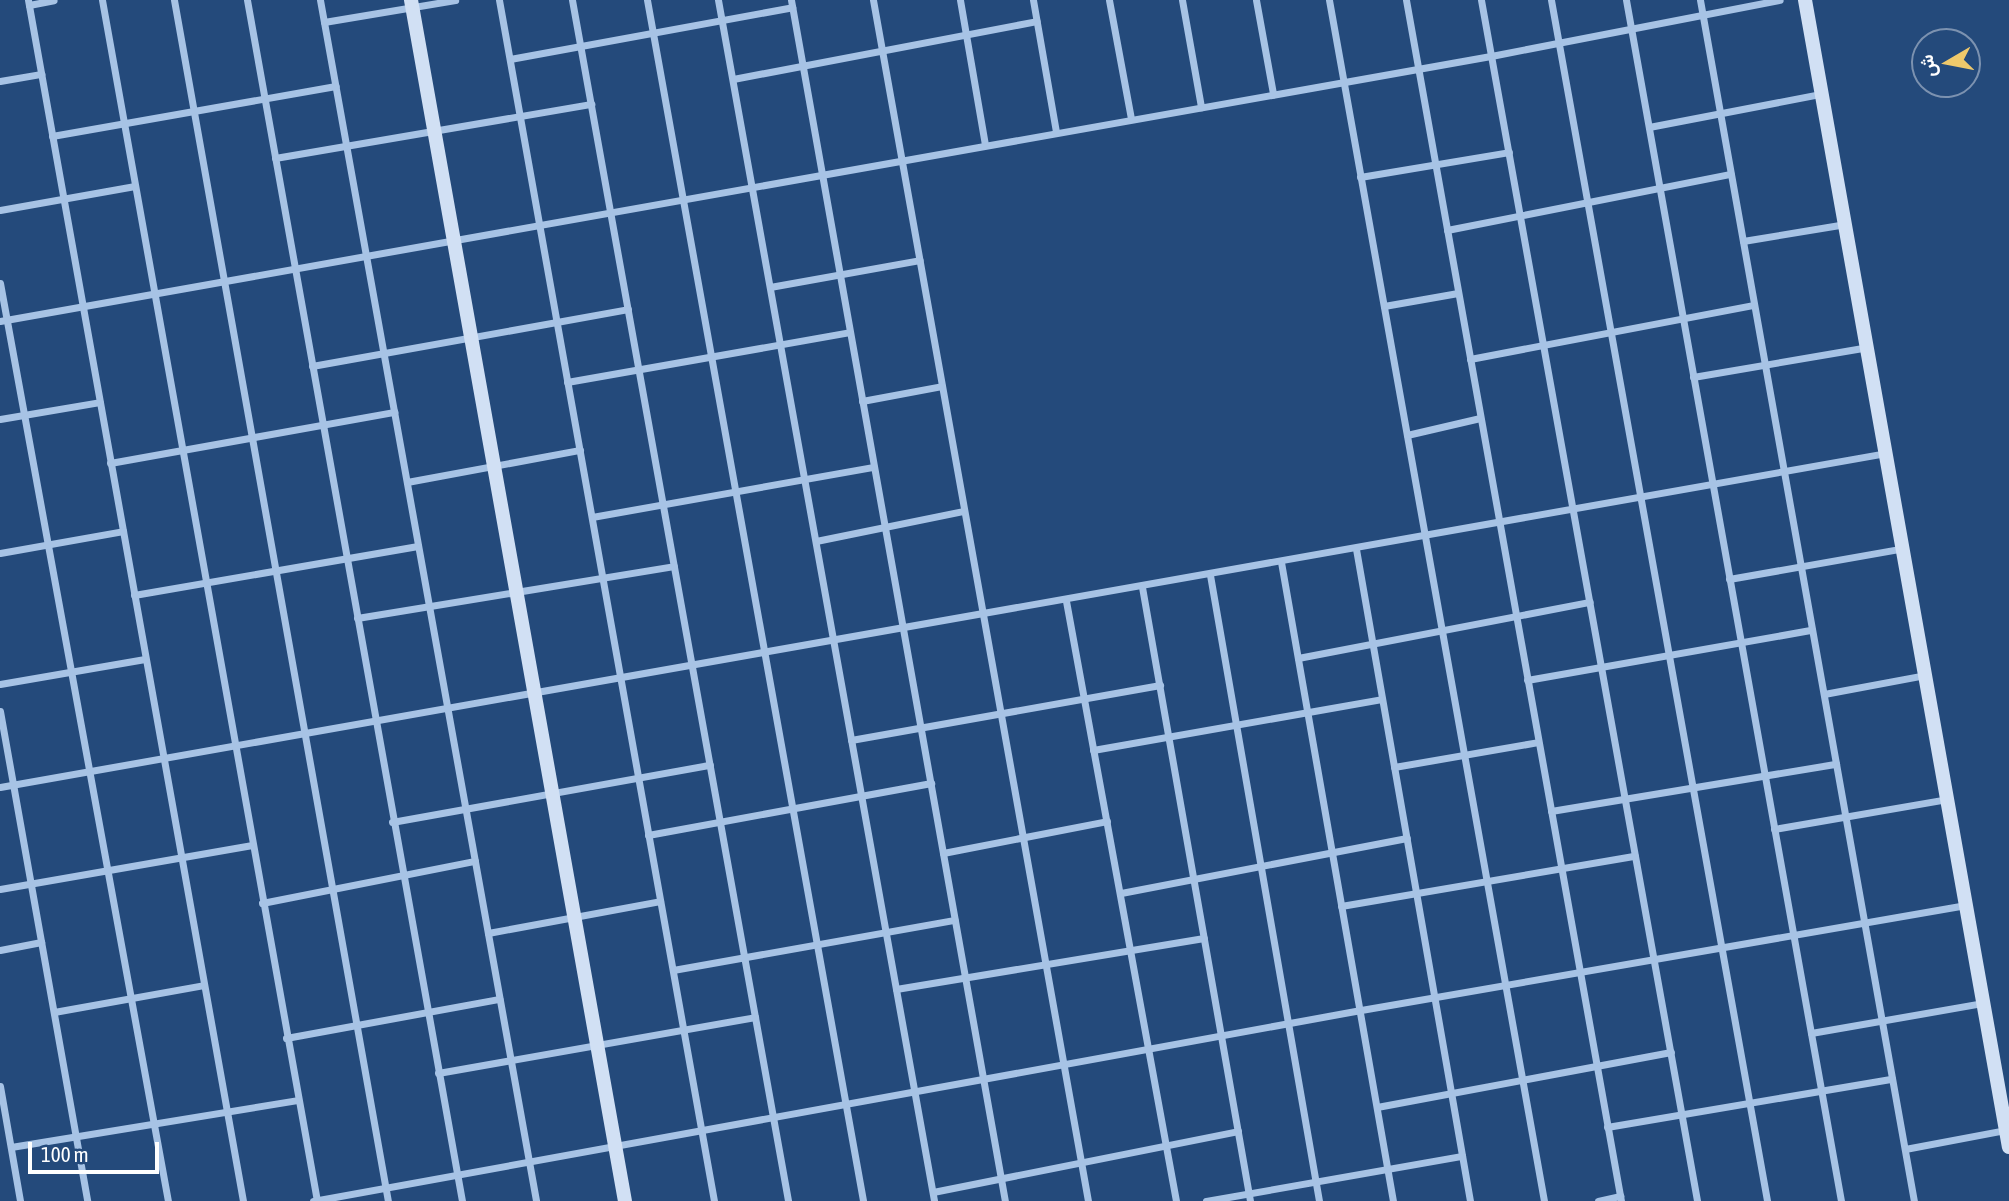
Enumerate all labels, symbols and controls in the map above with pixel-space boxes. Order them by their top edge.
north arrow [1911,28,1981,98]
text: ش [1914,53,1940,79]
scale bar [32,1128,163,1172]
text: 100 m [41,1142,89,1166]

